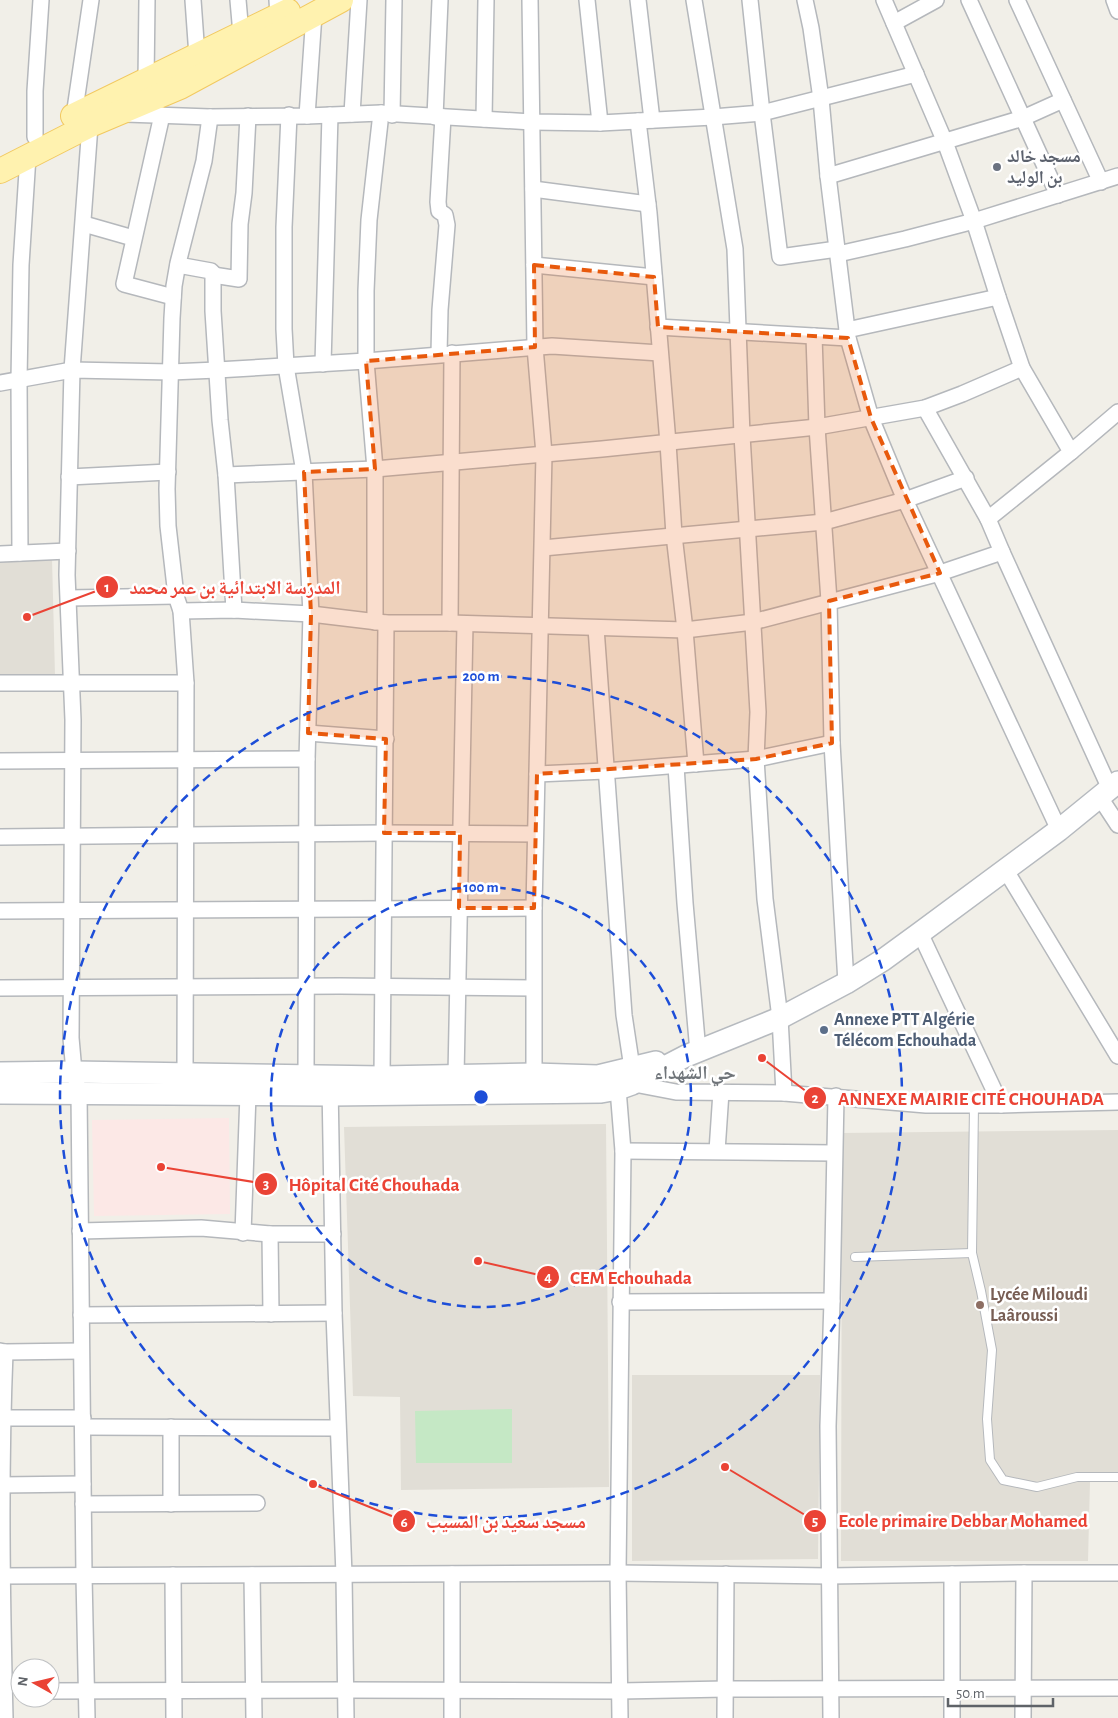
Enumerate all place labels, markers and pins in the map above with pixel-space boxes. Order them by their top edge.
place label: مسجد خالد بن الوليد [1007,148,1081,188]
marker: مسجد خالد بن الوليد [991,161,1003,173]
callout: المدرسة الابتدائية بن عمر محمد [95,570,351,604]
place label: Annexe PTT Algérie Télécom Echouhada [834,1011,977,1050]
marker: Annexe PTT Algérie Télécom Echouhada [818,1024,830,1036]
callout: ANNEXE MAIRIE CITÉ CHOUHADA [803,1081,1114,1115]
centre of rings [472,1088,490,1106]
callout: Hôpital Cité Chouhada [253,1167,469,1201]
callout: CEM Echouhada [535,1260,702,1294]
place label: Lycée Miloudi Laâroussi [990,1286,1088,1325]
marker: Lycée Miloudi Laâroussi [974,1299,986,1311]
callout: مسجد سعيد بن المسيب [391,1504,596,1538]
callout: Ecole primaire Debbar Mohamed [803,1504,1097,1538]

